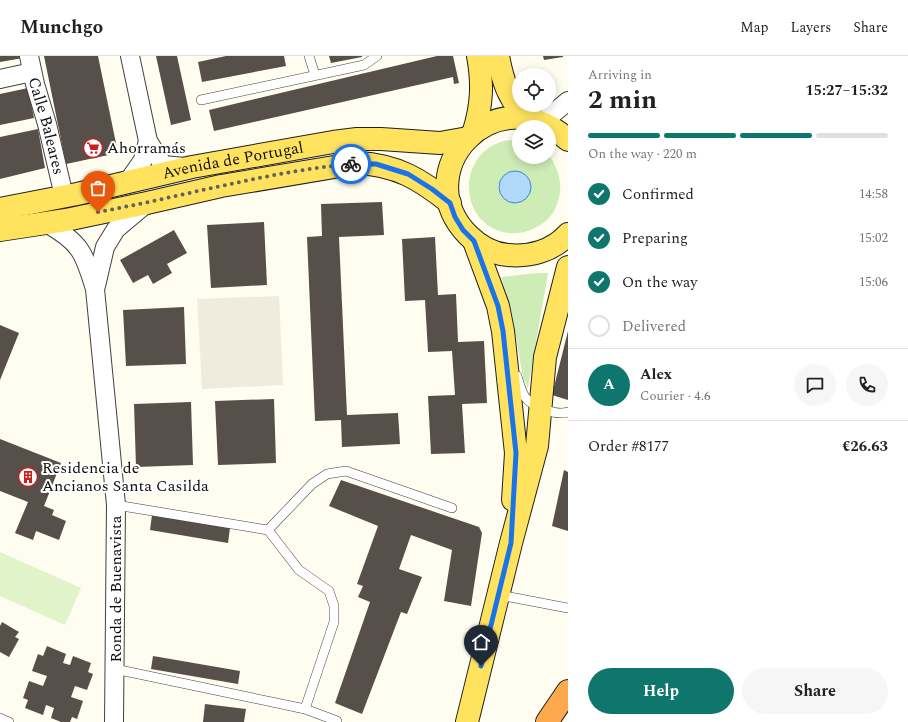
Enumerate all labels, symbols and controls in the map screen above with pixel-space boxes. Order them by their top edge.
text: Munchgo [20,13,103,42]
text: Map [740,17,769,38]
text: Layers [791,17,831,38]
text: Share [853,17,888,38]
text: Arriving in [588,65,652,85]
map controls [512,68,556,164]
button: locate [512,68,556,112]
street label: Calle Baleares [22,75,71,177]
text: 15:27–15:32 [805,79,888,102]
text: 2 min [588,80,657,120]
button: layers [512,120,556,164]
street label: Avenida de Portugal [160,135,305,186]
place label: Ahorramás [107,136,186,160]
supermarket icon: Ahorramás [82,137,104,159]
courier [331,144,371,184]
text: On the way · 220 m [588,144,697,164]
icon: bike [340,153,362,175]
pin [81,171,115,212]
icon: bag [87,177,109,199]
icon: check [588,183,610,205]
text: Confirmed [622,183,694,206]
text: 14:58 [859,184,888,204]
icon: check [588,227,610,249]
text: Preparing [622,227,688,250]
text: 15:02 [859,228,888,248]
icon: check [588,271,610,293]
text: On the way [622,271,697,294]
text: 15:06 [859,272,888,292]
text: Delivered [622,315,686,338]
text: Alex [640,363,672,386]
button: chat [794,364,836,406]
button: phone [846,364,888,406]
text: A [603,373,615,396]
text: Courier · 4.6 [640,386,710,406]
text: Order #8177 [588,435,669,458]
text: €26.63 [842,435,888,458]
place label: Residencia de Ancianos Santa Casilda [42,456,209,498]
building icon: Residencia de Ancianos Santa Casilda [17,466,39,488]
street label: Ronda de Buenavista [104,515,128,663]
pin [464,625,498,666]
icon: home [470,631,492,653]
button: Help [588,668,734,714]
button: Share [742,668,888,714]

